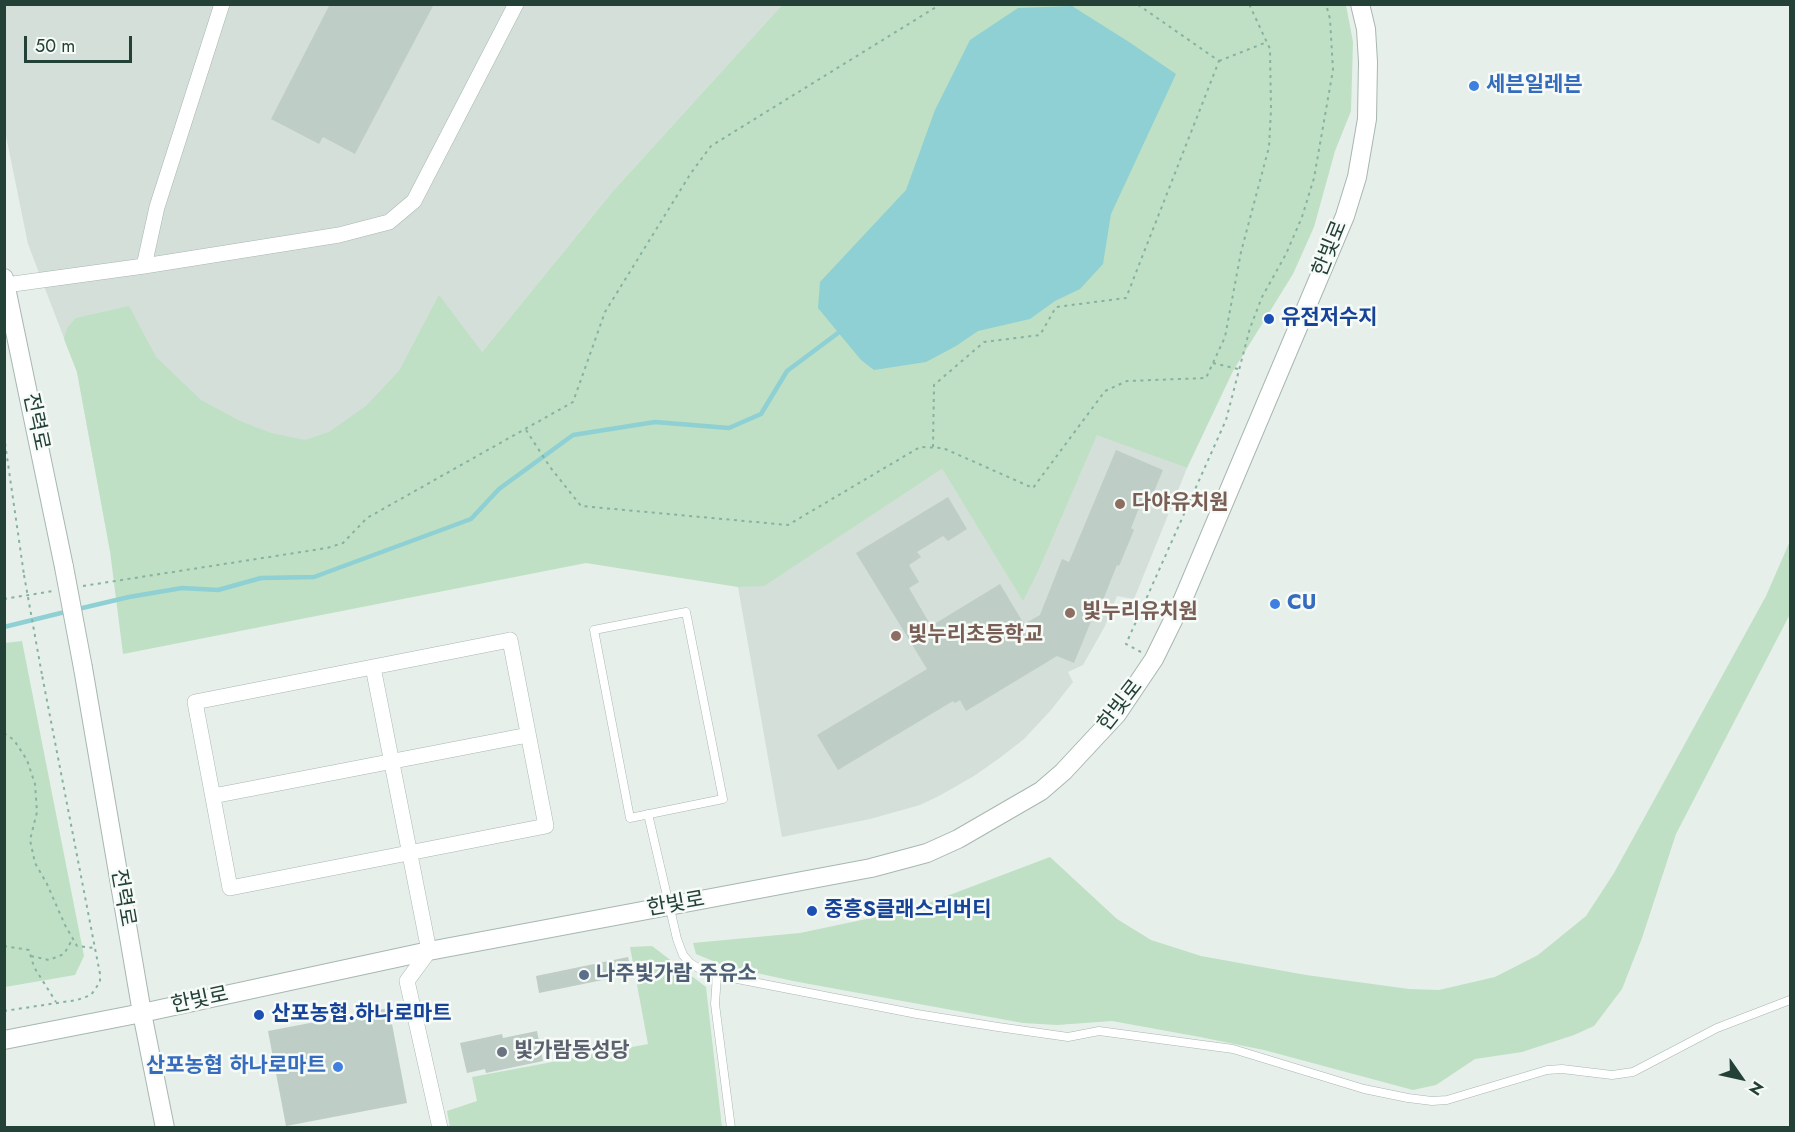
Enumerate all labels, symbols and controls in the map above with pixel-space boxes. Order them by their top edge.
scale bar [27,24,135,62]
text: 50 m [35,33,75,59]
place label: 세븐일레븐 [1486,73,1583,99]
marker: 세븐일레븐 [1467,79,1481,93]
street label: 한빛로 [1308,217,1354,281]
place label: 유전저수지 [1281,306,1378,332]
marker: 유전저수지 [1262,312,1276,326]
street label: 전력로 [17,391,53,453]
place label: 다야유치원 [1132,491,1229,517]
marker: 다야유치원 [1113,497,1127,511]
place label: CU [1287,591,1316,617]
marker: CU [1268,597,1282,611]
place label: 빛누리유치원 [1082,600,1198,626]
marker: 빛누리유치원 [1063,606,1077,620]
place label: 빛누리초등학교 [908,623,1043,649]
marker: 빛누리초등학교 [889,629,903,643]
street label: 한빛로 [1093,675,1149,737]
street label: 전력로 [105,867,139,929]
street label: 한빛로 [645,888,707,922]
place label: 중흥S클래스리버티 [824,898,992,924]
marker: 중흥S클래스리버티 [805,904,819,918]
place label: 나주빛가람 주유소 [596,962,757,988]
marker: 나주빛가람 주유소 [577,968,591,982]
street label: 한빛로 [169,983,231,1019]
place label: 산포농협.하나로마트 [271,1002,452,1028]
marker: 산포농협.하나로마트 [252,1008,266,1022]
place label: 빛가람동성당 [514,1039,630,1065]
marker: 빛가람동성당 [495,1045,509,1059]
north arrow [1711,1048,1771,1108]
place label: 산포농협 하나로마트 [146,1054,326,1080]
marker: 산포농협 하나로마트 [331,1060,345,1074]
text: N [1743,1077,1769,1100]

